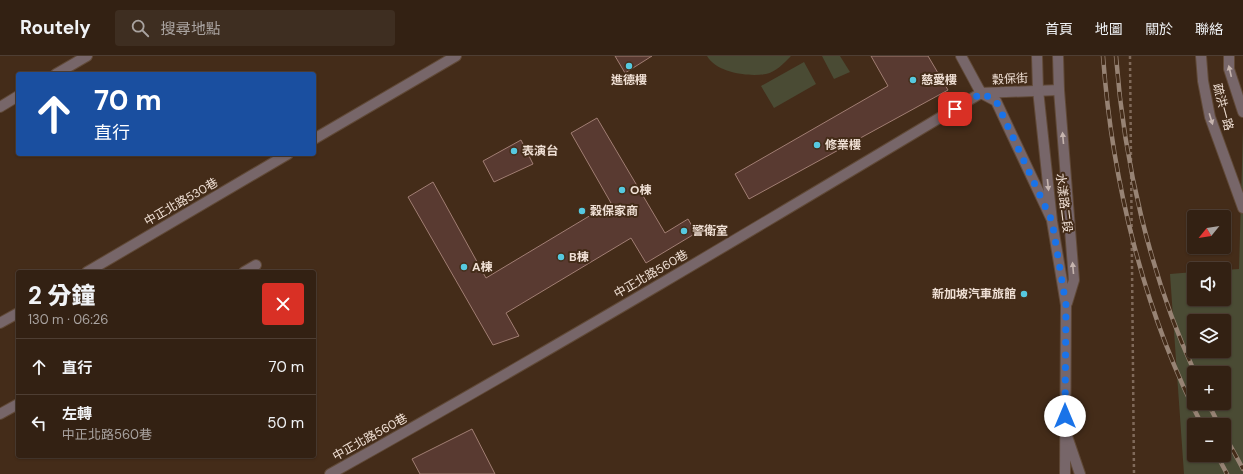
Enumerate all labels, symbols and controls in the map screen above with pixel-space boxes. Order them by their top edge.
search box [115,10,395,46]
text: Routely [20,15,91,40]
icon: search [129,17,151,39]
text: 搜尋地點 [161,19,221,39]
text: 首頁 [1045,20,1073,38]
text: 地圖 [1095,20,1123,38]
text: 關於 [1145,20,1173,38]
text: 聯絡 [1195,20,1223,38]
marker: 進德樓 [624,61,634,71]
one-way arrow [1227,65,1233,77]
street label: 穀保街 [992,70,1028,88]
place label: 進德樓 [611,72,647,88]
place label: 慈愛樓 [921,72,957,88]
marker: 慈愛樓 [908,75,918,85]
text: 70 m [94,82,162,119]
street label: 疏洪一路 [1209,82,1237,132]
icon: ahead [28,88,80,140]
pin [938,92,972,126]
icon: arrive [944,98,966,120]
one-way arrow [1208,113,1214,125]
text: 直行 [94,121,130,145]
one-way arrow [1059,132,1066,144]
place label: 修業樓 [825,137,861,153]
marker: 修業樓 [812,140,822,150]
place label: 表演台 [522,143,558,159]
marker: 表演台 [509,146,519,156]
street label: 水漾路二段 [1052,172,1076,234]
street label: 中正北路530巷 [141,174,221,230]
one-way arrow [1045,179,1052,191]
place label: O棟 [630,182,651,198]
marker: O棟 [617,185,627,195]
place label: 穀保家商 [590,203,638,219]
marker: 穀保家商 [577,206,587,216]
north arrow [1187,210,1231,254]
map controls [1187,210,1231,462]
place label: 警衛室 [692,223,728,239]
marker: 警衛室 [679,226,689,236]
street label: 中正北路560巷 [611,246,691,302]
place label: B棟 [569,249,589,265]
marker: B棟 [556,252,566,262]
place label: A棟 [472,259,493,275]
marker: A棟 [459,262,469,272]
one-way arrow [1070,262,1076,274]
button: sound [1187,262,1231,306]
text: 2 分鐘 [28,280,95,311]
button: close [262,283,304,325]
place label: 新加坡汽車旅館 [932,286,1016,302]
marker: 新加坡汽車旅館 [1019,289,1029,299]
text: 130 m · 06:26 [28,311,109,328]
button: layers [1187,314,1231,358]
icon: ahead [28,356,50,378]
text: 70 m [269,357,304,377]
text: 直行 [62,358,92,378]
button: + [1187,366,1231,410]
position arrow [1044,395,1086,437]
text: 左轉 [62,404,92,424]
street label: 中正北路560巷 [330,410,410,464]
icon: left [28,412,50,434]
text: 50 m [267,413,304,433]
button: − [1187,418,1231,462]
text: 中正北路560巷 [62,426,152,443]

